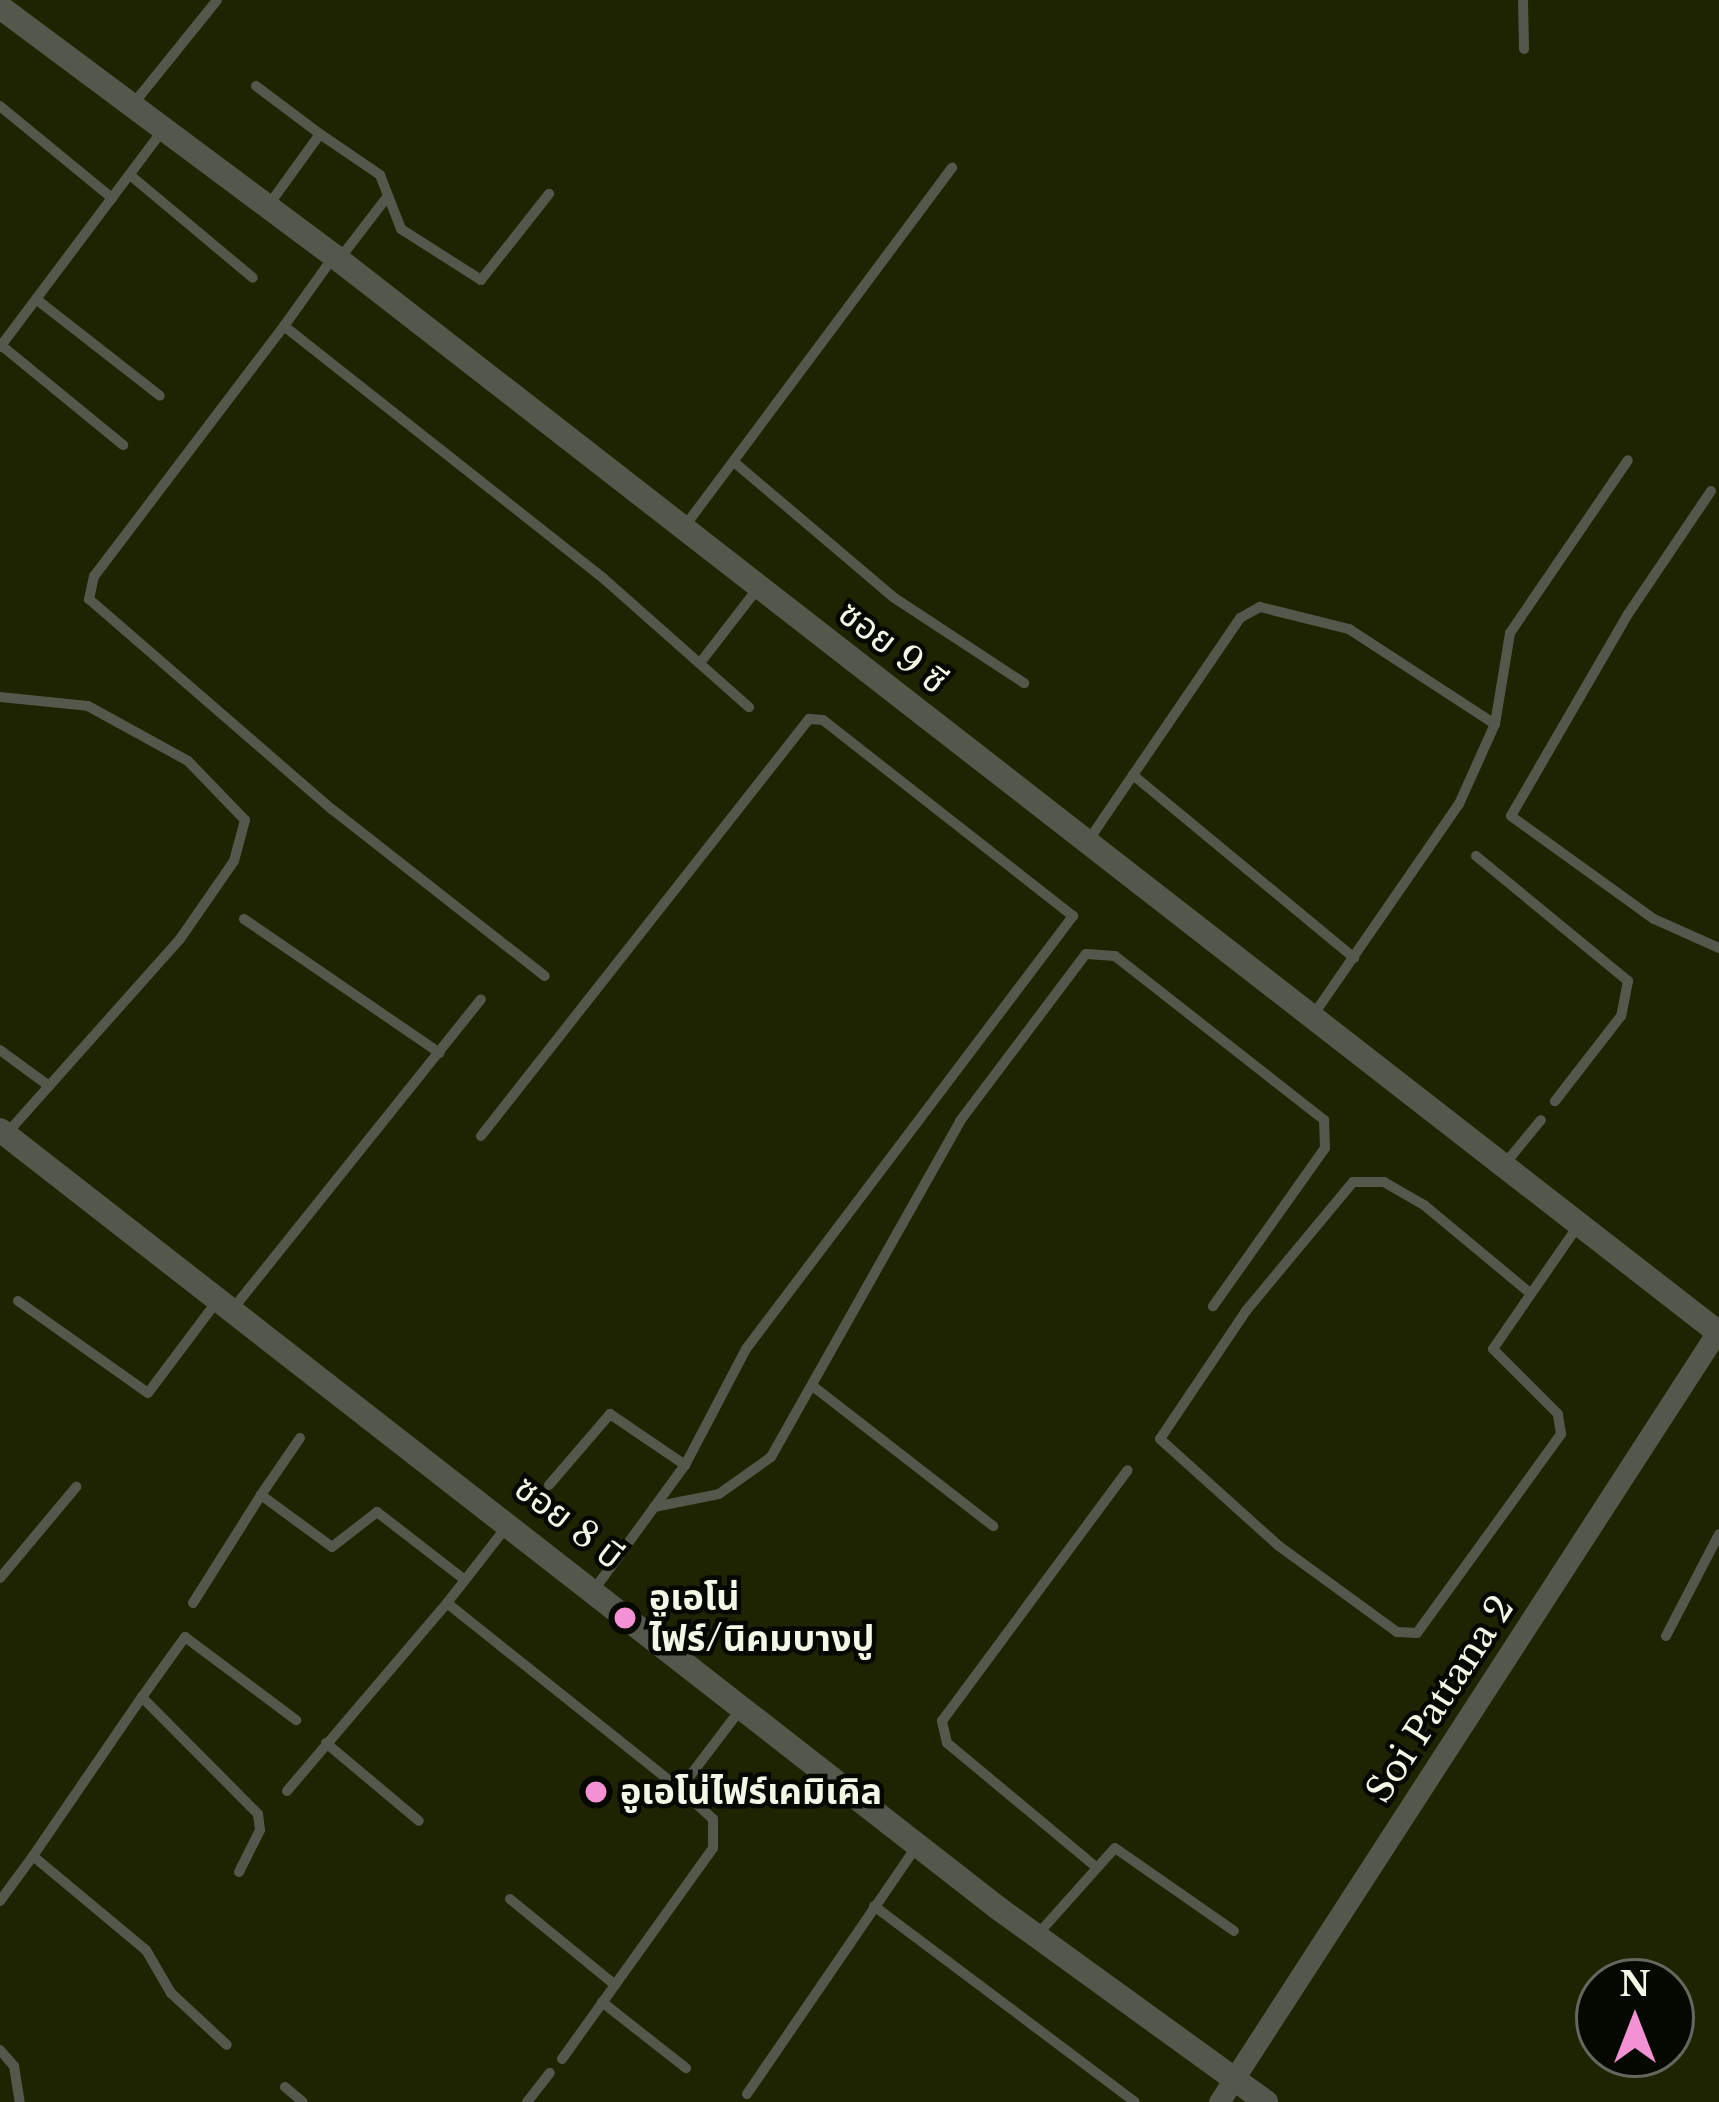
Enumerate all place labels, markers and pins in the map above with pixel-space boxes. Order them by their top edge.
place label: อูเอโน่ ไฟร์/นิคมบางปู [649,1575,874,1660]
marker: อูเอโน่ ไฟร์/นิคมบางปู [612,1605,638,1631]
place label: อูเอโน่ไฟร์เคมิเคิล [620,1770,882,1814]
marker: อูเอโน่ไฟร์เคมิเคิล [583,1779,609,1805]

